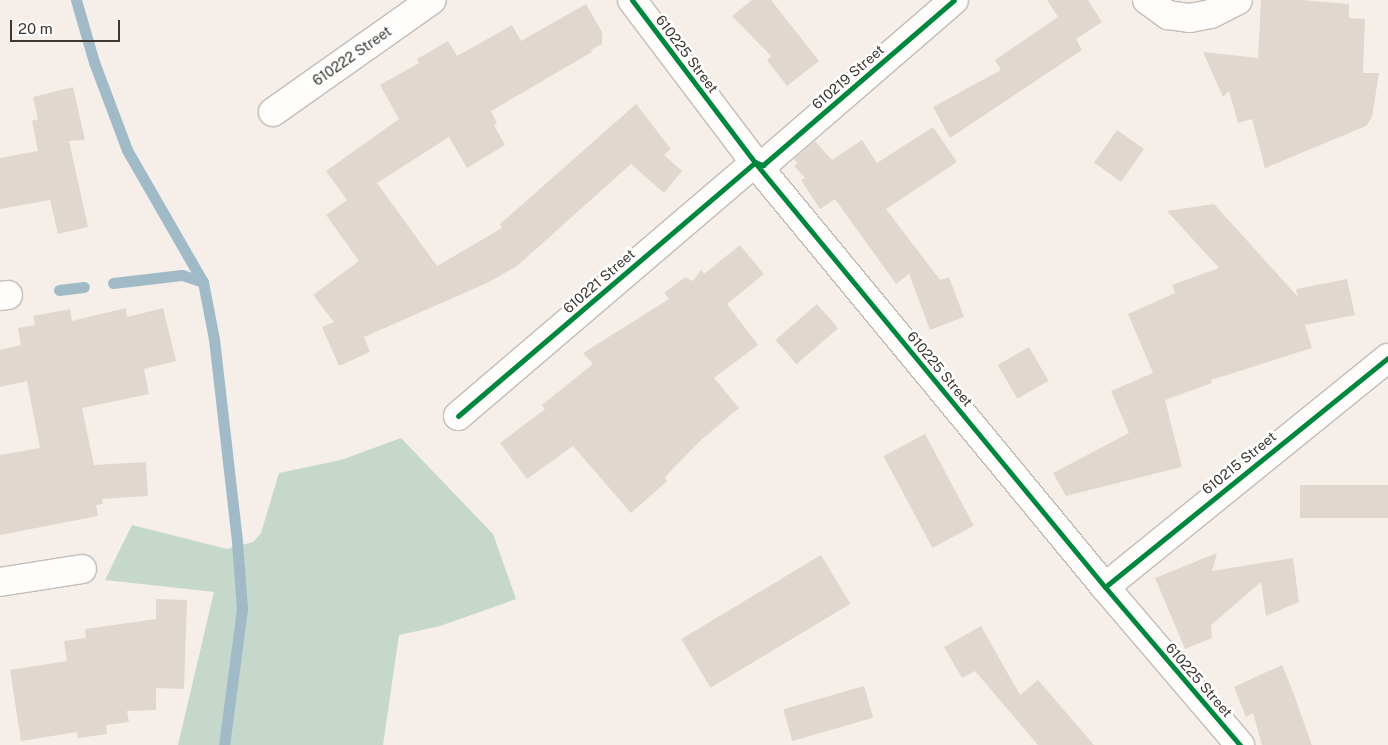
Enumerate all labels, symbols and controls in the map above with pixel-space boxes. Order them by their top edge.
scale bar [12,10,122,42]
street label: 610225 Street [652,12,722,96]
text: 20 m [18,20,53,37]
street label: 610222 Street [309,23,395,89]
street label: 610219 Street [809,41,887,113]
street label: 610221 Street [560,245,638,317]
street label: 610225 Street [904,328,976,410]
street label: 610215 Street [1199,428,1279,498]
street label: 610225 Street [1162,639,1236,721]

